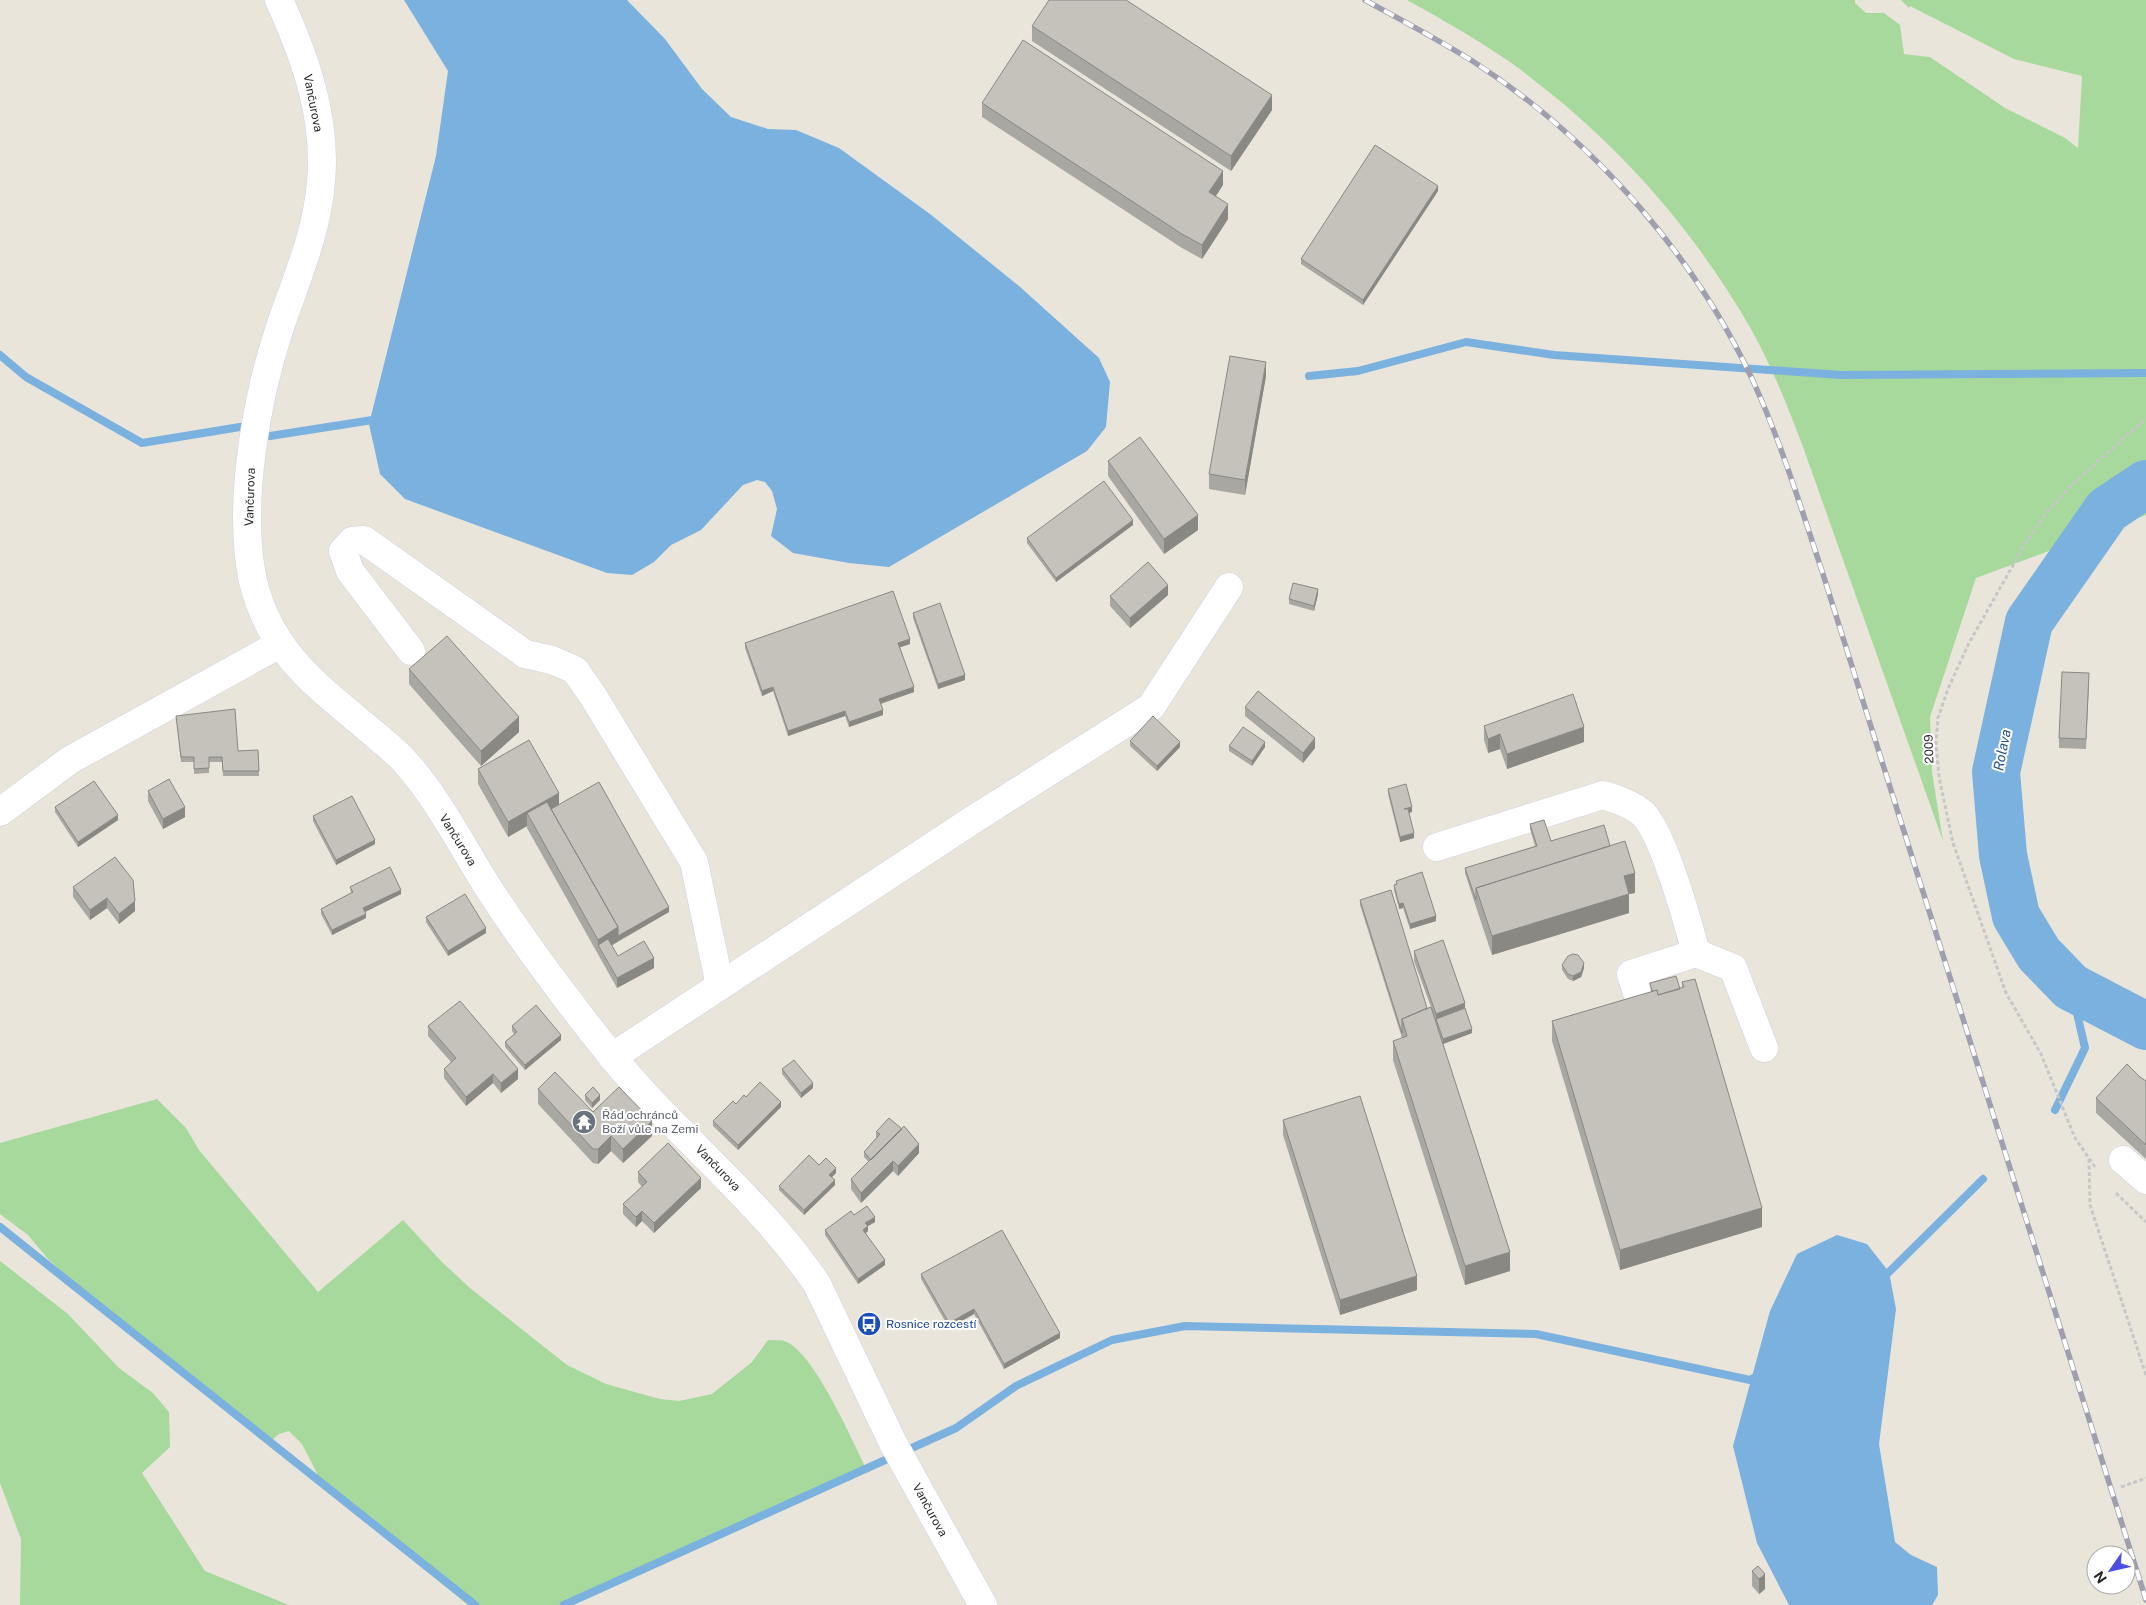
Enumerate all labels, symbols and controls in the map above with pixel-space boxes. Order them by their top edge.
street label: Vančurova [301,73,325,133]
street label: Vančurova [242,468,258,526]
water label: Rolava [1990,728,2014,772]
street label: 2009 [1921,734,1937,764]
street label: Vančurova [437,811,479,869]
place label: Řád ochránců Boží vůle na Zemi [602,1108,698,1136]
temple icon: Řád ochránců Boží vůle na Zemi [571,1109,597,1135]
street label: Vančurova [693,1142,743,1194]
bus stop icon: Rosnice rozcestí [856,1311,882,1337]
place label: Rosnice rozcestí [886,1317,978,1331]
street label: Vančurova [910,1481,950,1539]
north arrow [2086,1545,2136,1595]
text: N [2091,1568,2110,1586]

